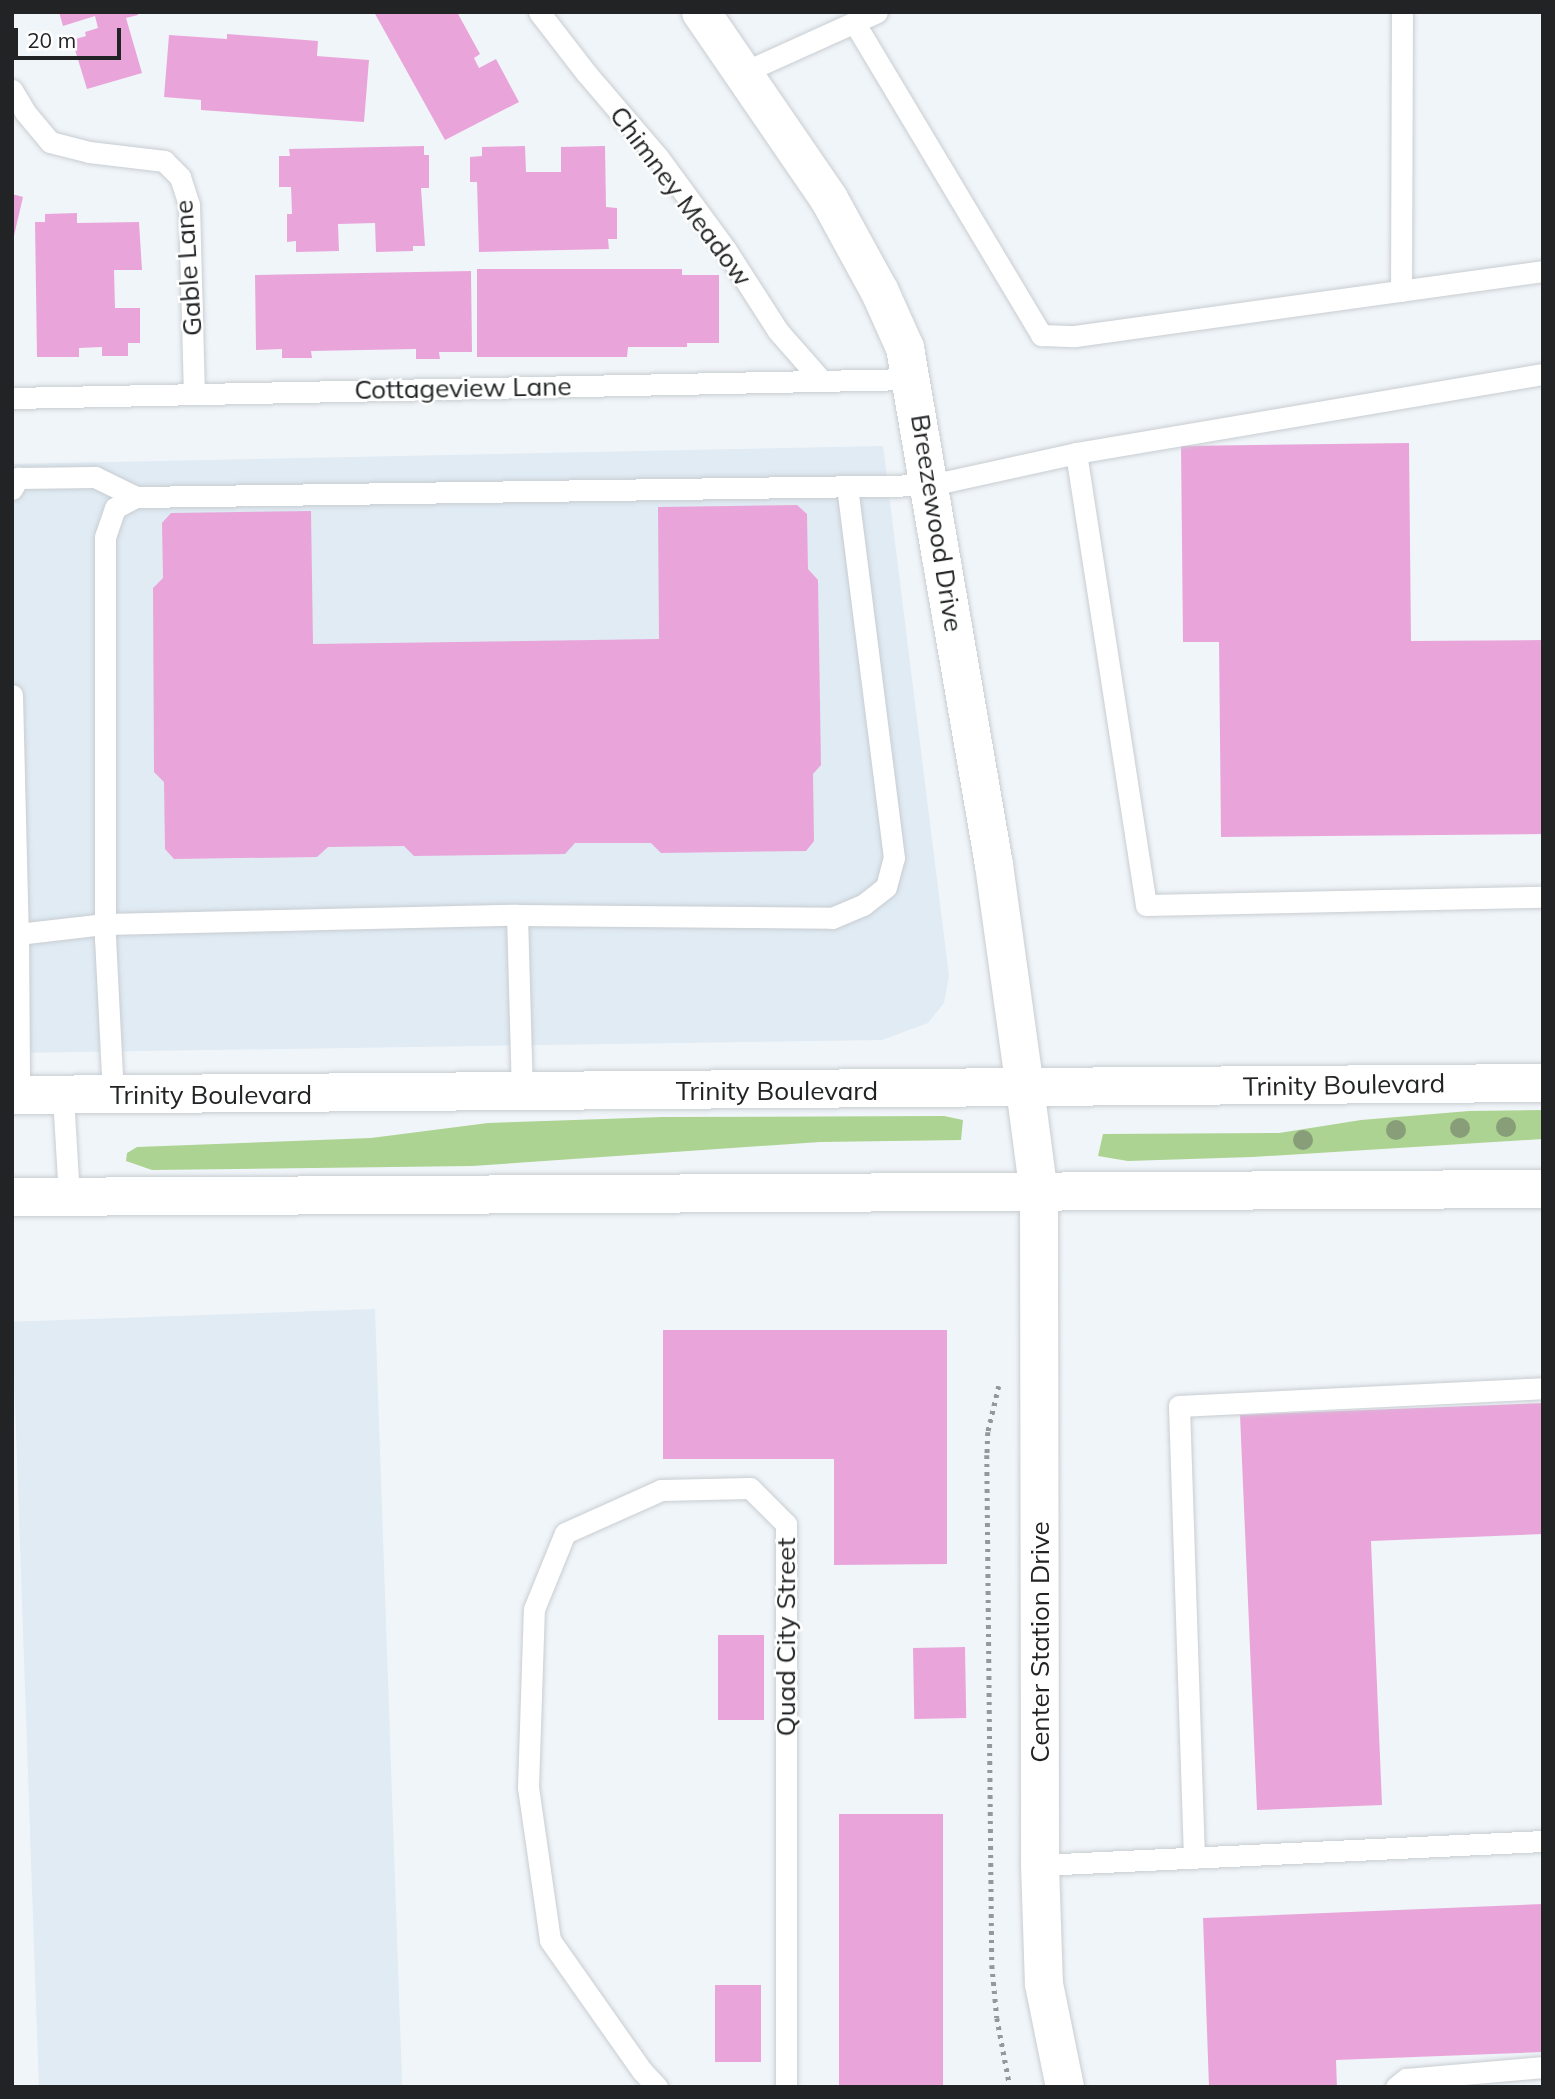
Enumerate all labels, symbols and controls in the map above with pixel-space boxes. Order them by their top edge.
scale bar [18,14,124,58]
text: 20 m [27,27,76,53]
street label: Chimney Meadow [603,100,759,292]
street label: Gable Lane [168,199,208,337]
street label: Cottageview Lane [354,371,572,405]
street label: Breezewood Drive [904,412,970,634]
street label: Trinity Boulevard [1243,1068,1445,1102]
street label: Trinity Boulevard [676,1075,878,1107]
street label: Trinity Boulevard [110,1079,312,1111]
street label: Center Station Drive [1024,1521,1056,1763]
street label: Quad City Street [770,1538,802,1736]

